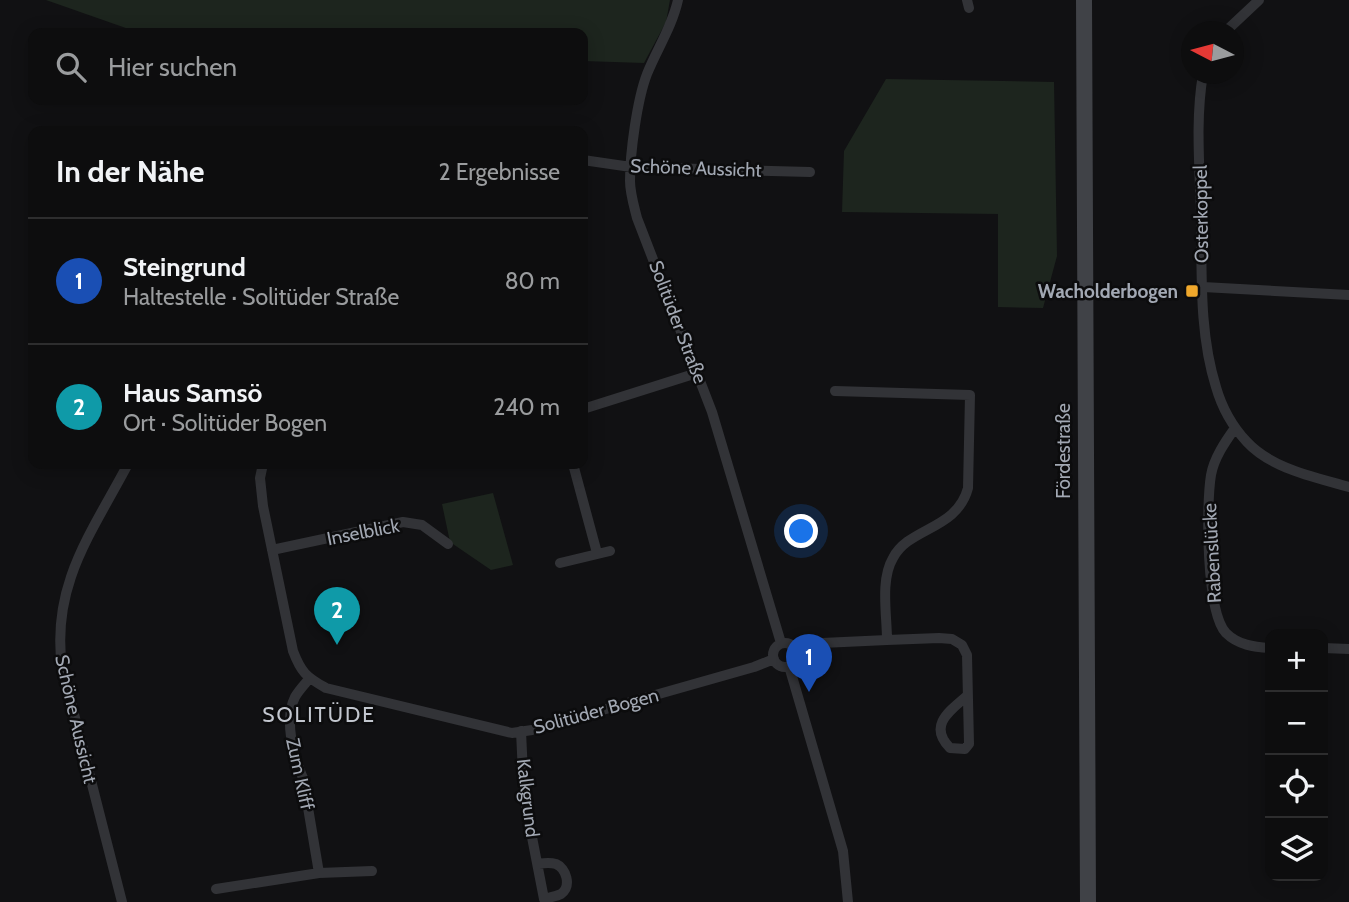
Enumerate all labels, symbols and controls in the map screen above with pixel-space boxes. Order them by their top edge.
north arrow [1181,21,1244,84]
search box [28,28,588,105]
icon: search [52,48,90,86]
text: Hier suchen [108,51,237,83]
text: In der Nähe [56,153,205,190]
street label: Schöne Aussicht [630,154,763,182]
text: 2 Ergebnisse [439,158,560,186]
street label: Osterkoppel [1189,164,1213,263]
text: Steingrund [123,251,246,283]
street label: Solitüder Straße [644,257,712,387]
text: 1 [75,267,83,295]
text: 80 m [505,267,560,295]
place label: Wacholderbogen [1038,280,1178,303]
text: Haltestelle · Solitüder Straße [123,283,399,311]
marker: Wacholderbogen [1184,283,1200,299]
text: Haus Samsö [123,377,262,409]
text: 2 [73,393,85,421]
text: 240 m [493,393,560,421]
street label: Fördestraße [1052,403,1075,499]
text: Ort · Solitüder Bogen [123,409,327,437]
street label: Rabenslücke [1198,502,1226,604]
street label: Inselblick [325,514,402,550]
your location [784,514,818,548]
pin: 2 [314,587,360,645]
map controls [1265,629,1328,881]
button: + [1265,629,1328,692]
pin: 1 [786,634,832,692]
street label: Schöne Aussicht [50,652,102,786]
street label: Solitüder Bogen [531,683,661,739]
button: − [1265,692,1328,755]
district label: SOLITÜDE [262,702,376,727]
street label: Zum Kliff [281,736,319,813]
button: locate [1265,755,1328,818]
street label: Kalkgrund [512,757,544,839]
button: layers [1265,818,1328,881]

